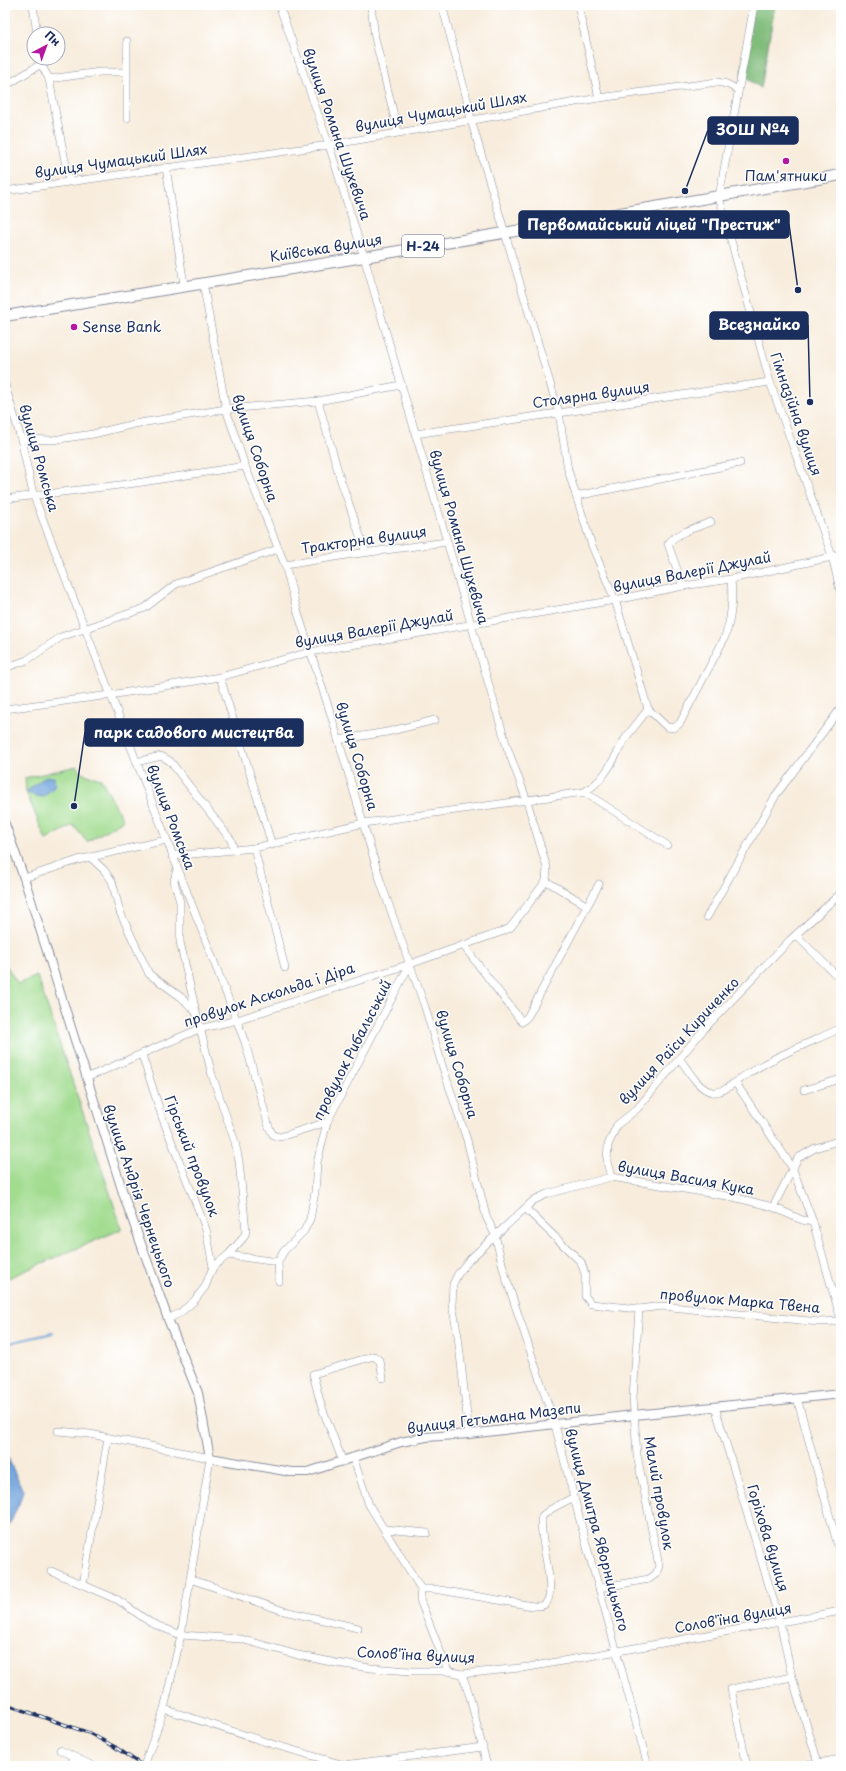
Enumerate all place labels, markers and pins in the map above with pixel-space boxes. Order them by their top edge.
callout: ЗОШ №4 [708,117,798,144]
marker: Пам'ятники [781,156,791,166]
place label: Пам'ятники [745,165,827,186]
callout: Первомайський ліцей "Престиж" [519,211,789,238]
callout: Всезнайко [710,312,808,339]
place label: Sense Bank [82,316,162,337]
marker: Sense Bank [69,322,79,332]
callout: парк садового мистецтва [85,719,303,746]

